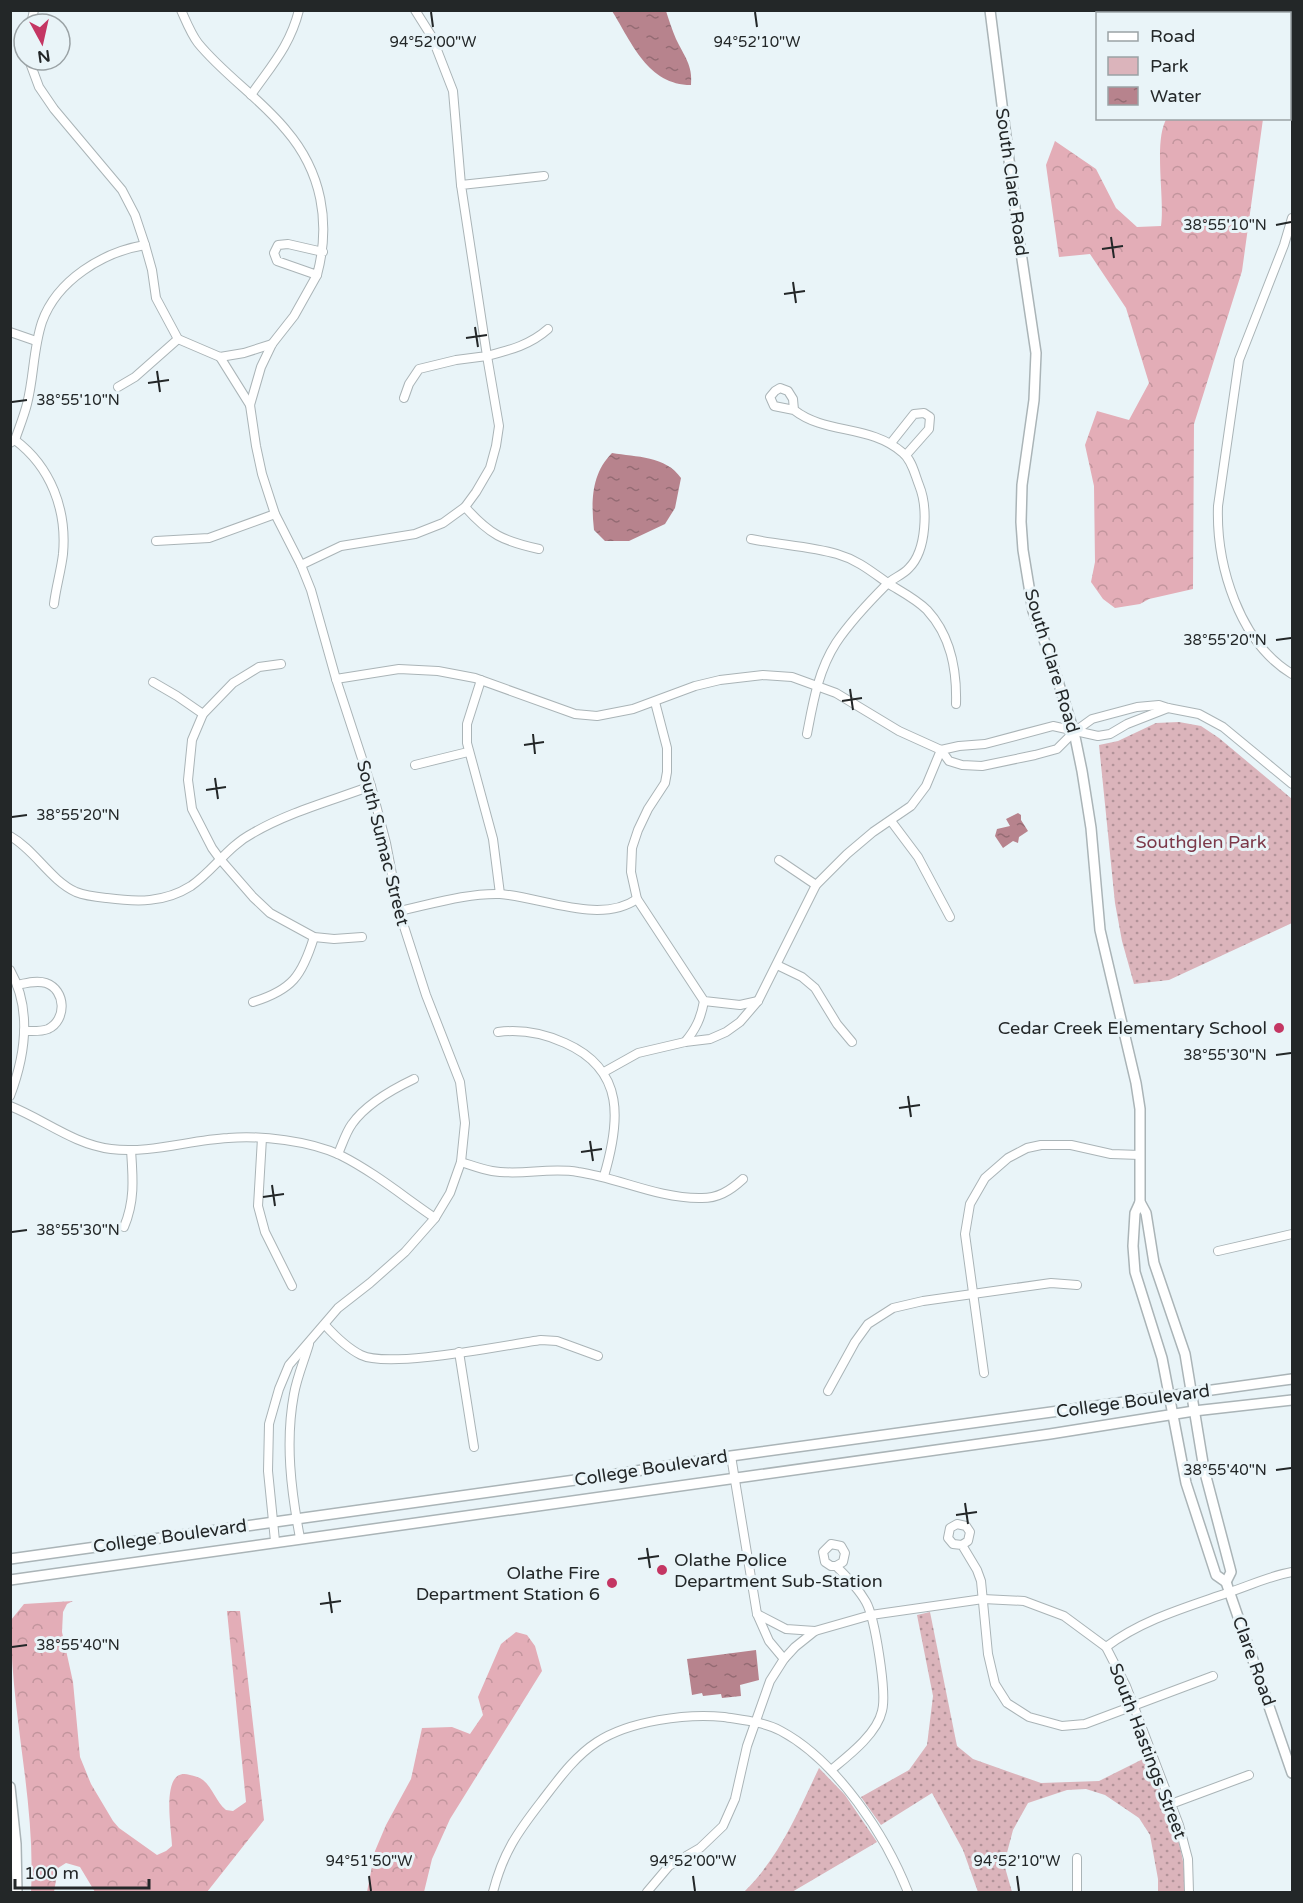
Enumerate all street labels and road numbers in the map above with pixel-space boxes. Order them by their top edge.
street label: South Clare Road [991,107,1033,257]
street label: South Clare Road [1020,586,1084,736]
street label: South Sumac Street [352,758,414,928]
street label: College Boulevard [1055,1379,1211,1423]
street label: College Boulevard [573,1445,729,1491]
street label: College Boulevard [92,1514,248,1558]
street label: Clare Road [1228,1613,1280,1709]
street label: South Hastings Street [1104,1660,1192,1842]

